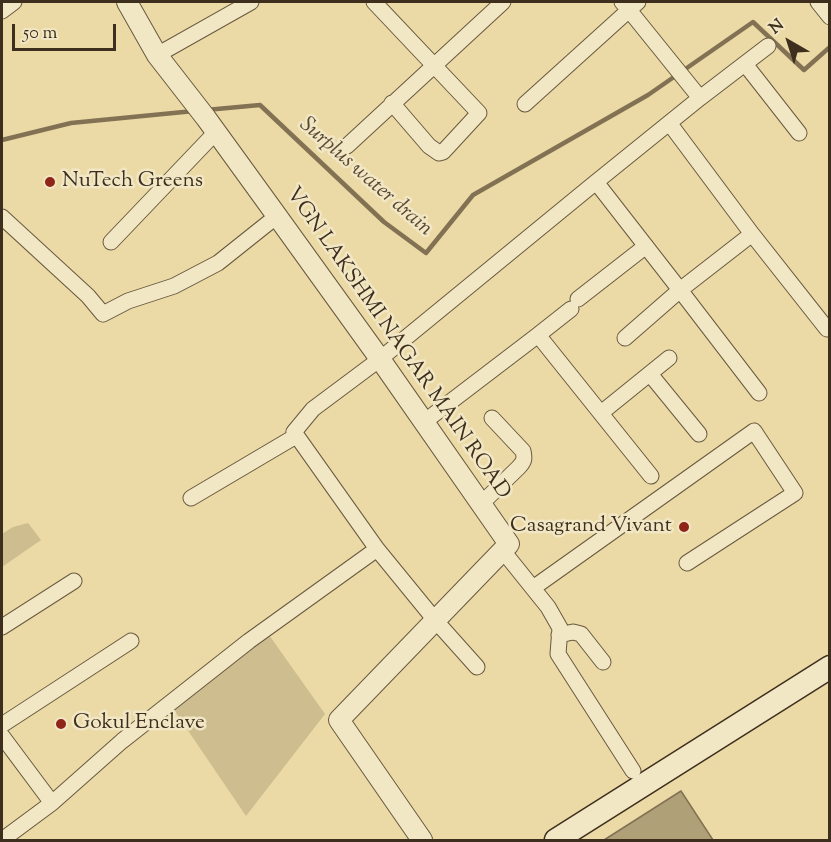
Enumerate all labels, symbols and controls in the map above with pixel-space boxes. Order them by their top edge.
scale bar [15,12,118,50]
north arrow [759,12,819,72]
text: N [765,15,790,41]
text: 50 m [23,21,57,47]
water label: Surplus water drain [293,113,437,243]
place label: NuTech Greens [62,169,203,195]
marker: NuTech Greens [43,175,57,189]
street label: VGN LAKSHMI NAGAR MAIN ROAD [279,183,515,505]
place label: Casagrand Vivant [510,514,672,540]
marker: Casagrand Vivant [677,520,691,534]
place label: Gokul Enclave [73,711,205,737]
marker: Gokul Enclave [54,717,68,731]

